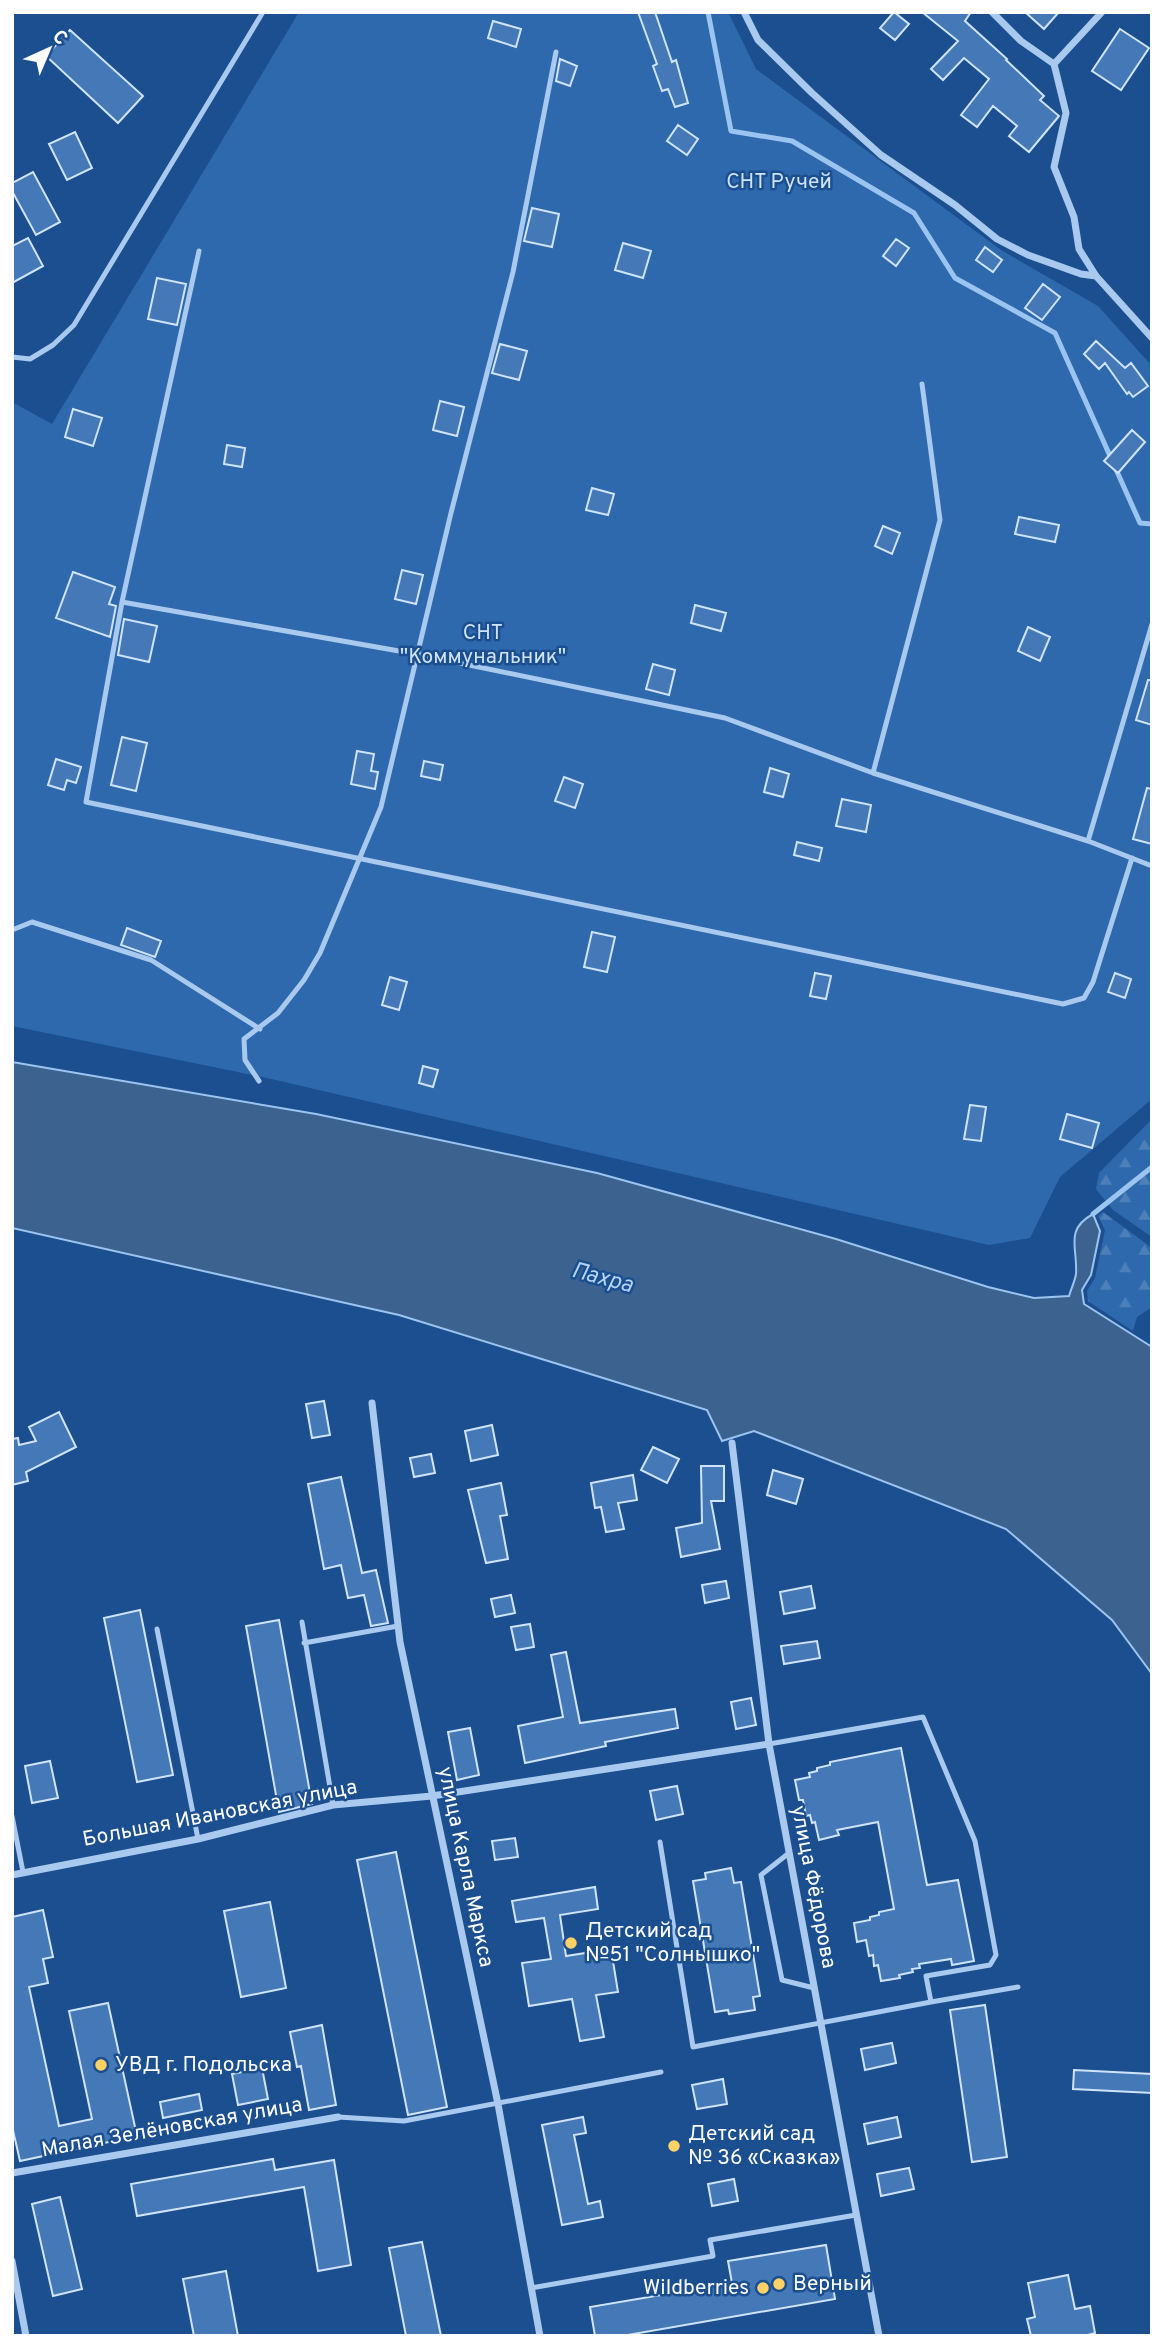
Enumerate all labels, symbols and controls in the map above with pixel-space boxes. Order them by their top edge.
north arrow [14,14,84,84]
text: С [47,25,72,51]
park label: СНТ Ручей [726,169,832,196]
park label: СНТ "Коммунальник" [400,620,566,671]
water label: Пахра [568,1257,636,1301]
street label: улица Карла Маркса [431,1764,499,1970]
street label: Большая Ивановская улица [80,1774,360,1854]
street label: улица Фёдорова [784,1803,842,1971]
place label: Детский сад №51 "Солнышко" [585,1918,760,1969]
marker: Детский сад №51 "Солнышко" [563,1935,579,1951]
place label: УВД г. Подольска [115,2052,292,2079]
marker: УВД г. Подольска [93,2057,109,2073]
street label: Малая Зелёновская улица [39,2092,305,2164]
place label: Детский сад № 36 «Сказка» [688,2121,841,2172]
marker: Детский сад № 36 «Сказка» [666,2138,682,2154]
place label: Верный [793,2271,872,2298]
place label: Wildberries [643,2275,749,2302]
marker: Верный [771,2276,787,2292]
marker: Wildberries [755,2280,771,2296]

